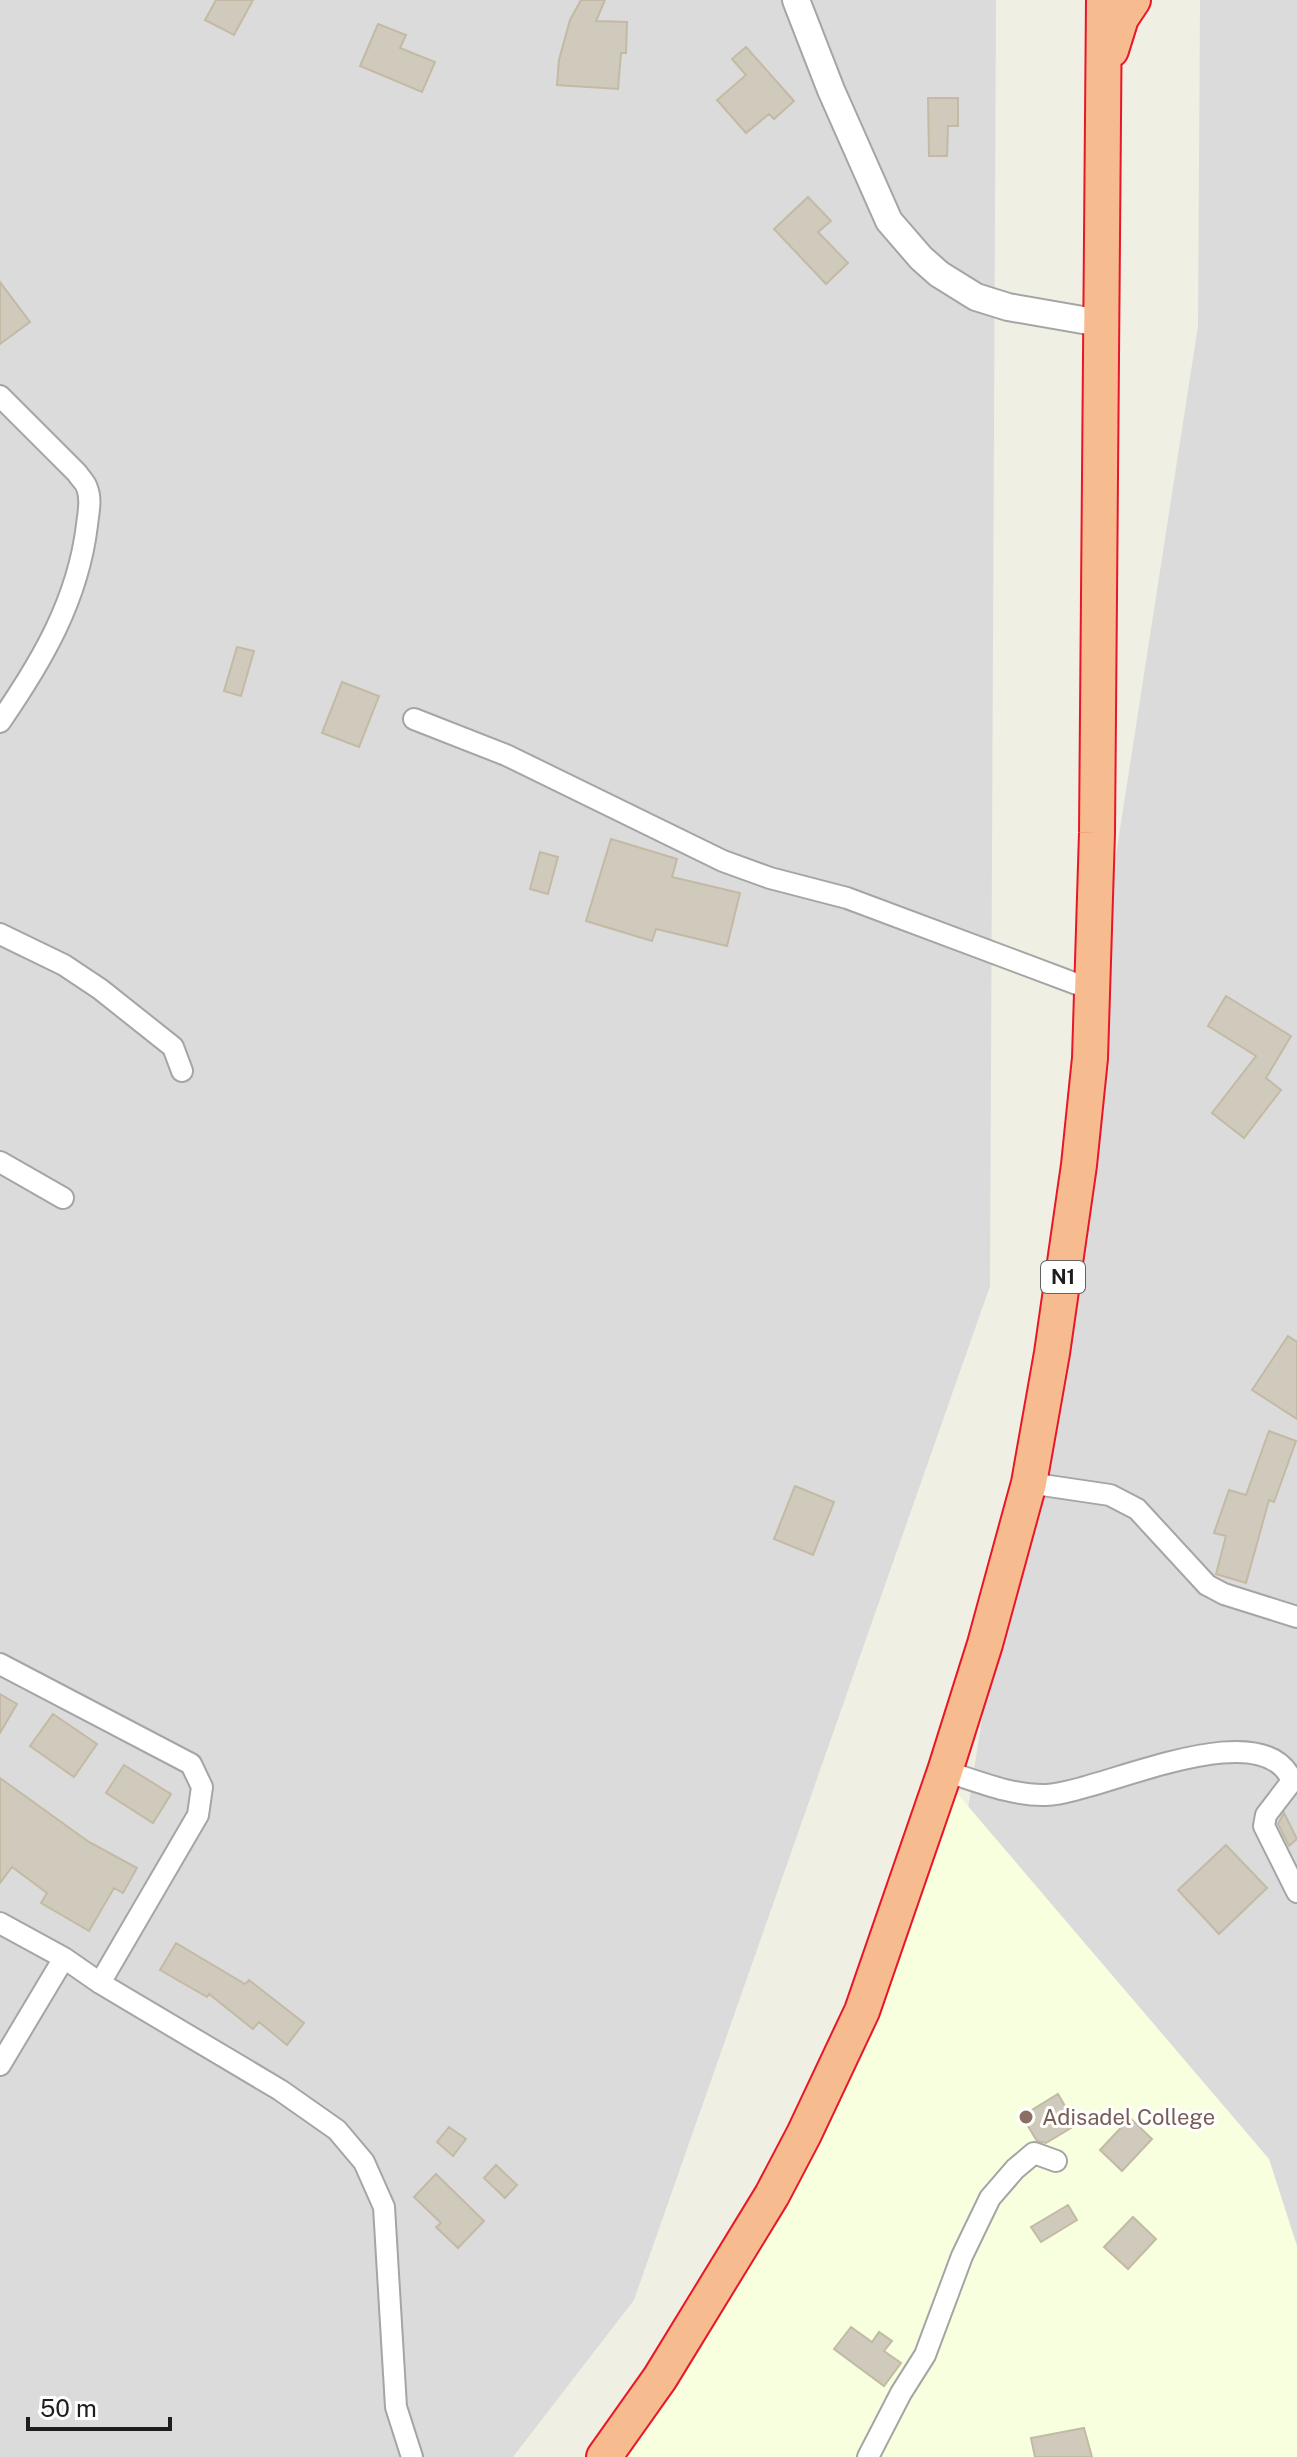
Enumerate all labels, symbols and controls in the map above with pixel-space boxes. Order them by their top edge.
road number: N1 [1041,1261,1085,1293]
place label: Adisadel College [1042,2104,1215,2130]
marker: Adisadel College [1017,2108,1035,2126]
scale bar [28,2381,170,2431]
text: 50 m [40,2394,97,2422]

